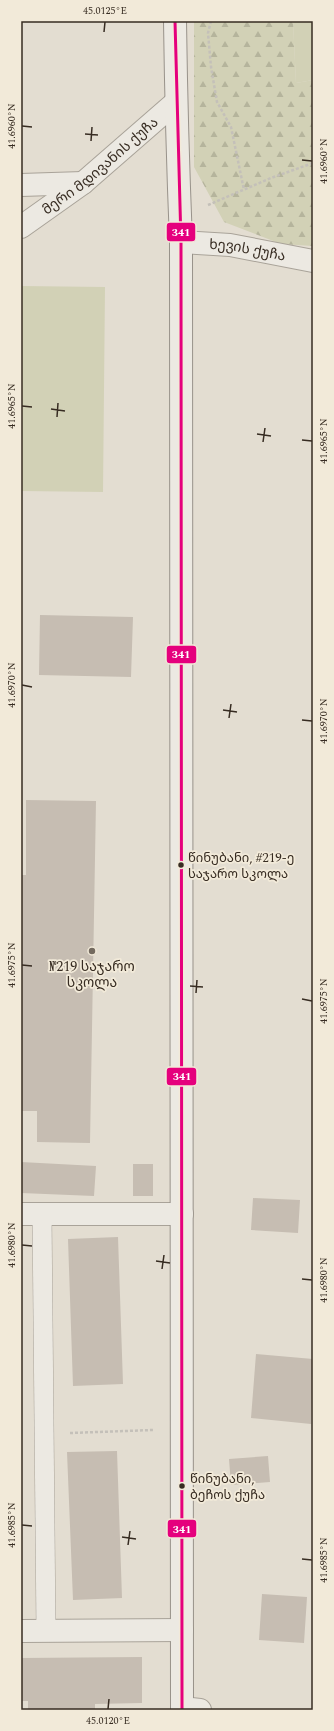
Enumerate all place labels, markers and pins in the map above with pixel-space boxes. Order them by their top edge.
place label: წინუბანი, #219-ე საჯარო სკოლა [188,848,294,884]
marker: წინუბანი, #219-ე საჯარო სკოლა [176,860,186,870]
marker: №219 საჯარო სკოლა [87,946,97,956]
place label: №219 საჯარო სკოლა [49,956,135,993]
place label: წინუბანი, ბეჩოს ქუჩა [190,1469,265,1505]
marker: წინუბანი, ბეჩოს ქუჩა [177,1481,187,1491]

